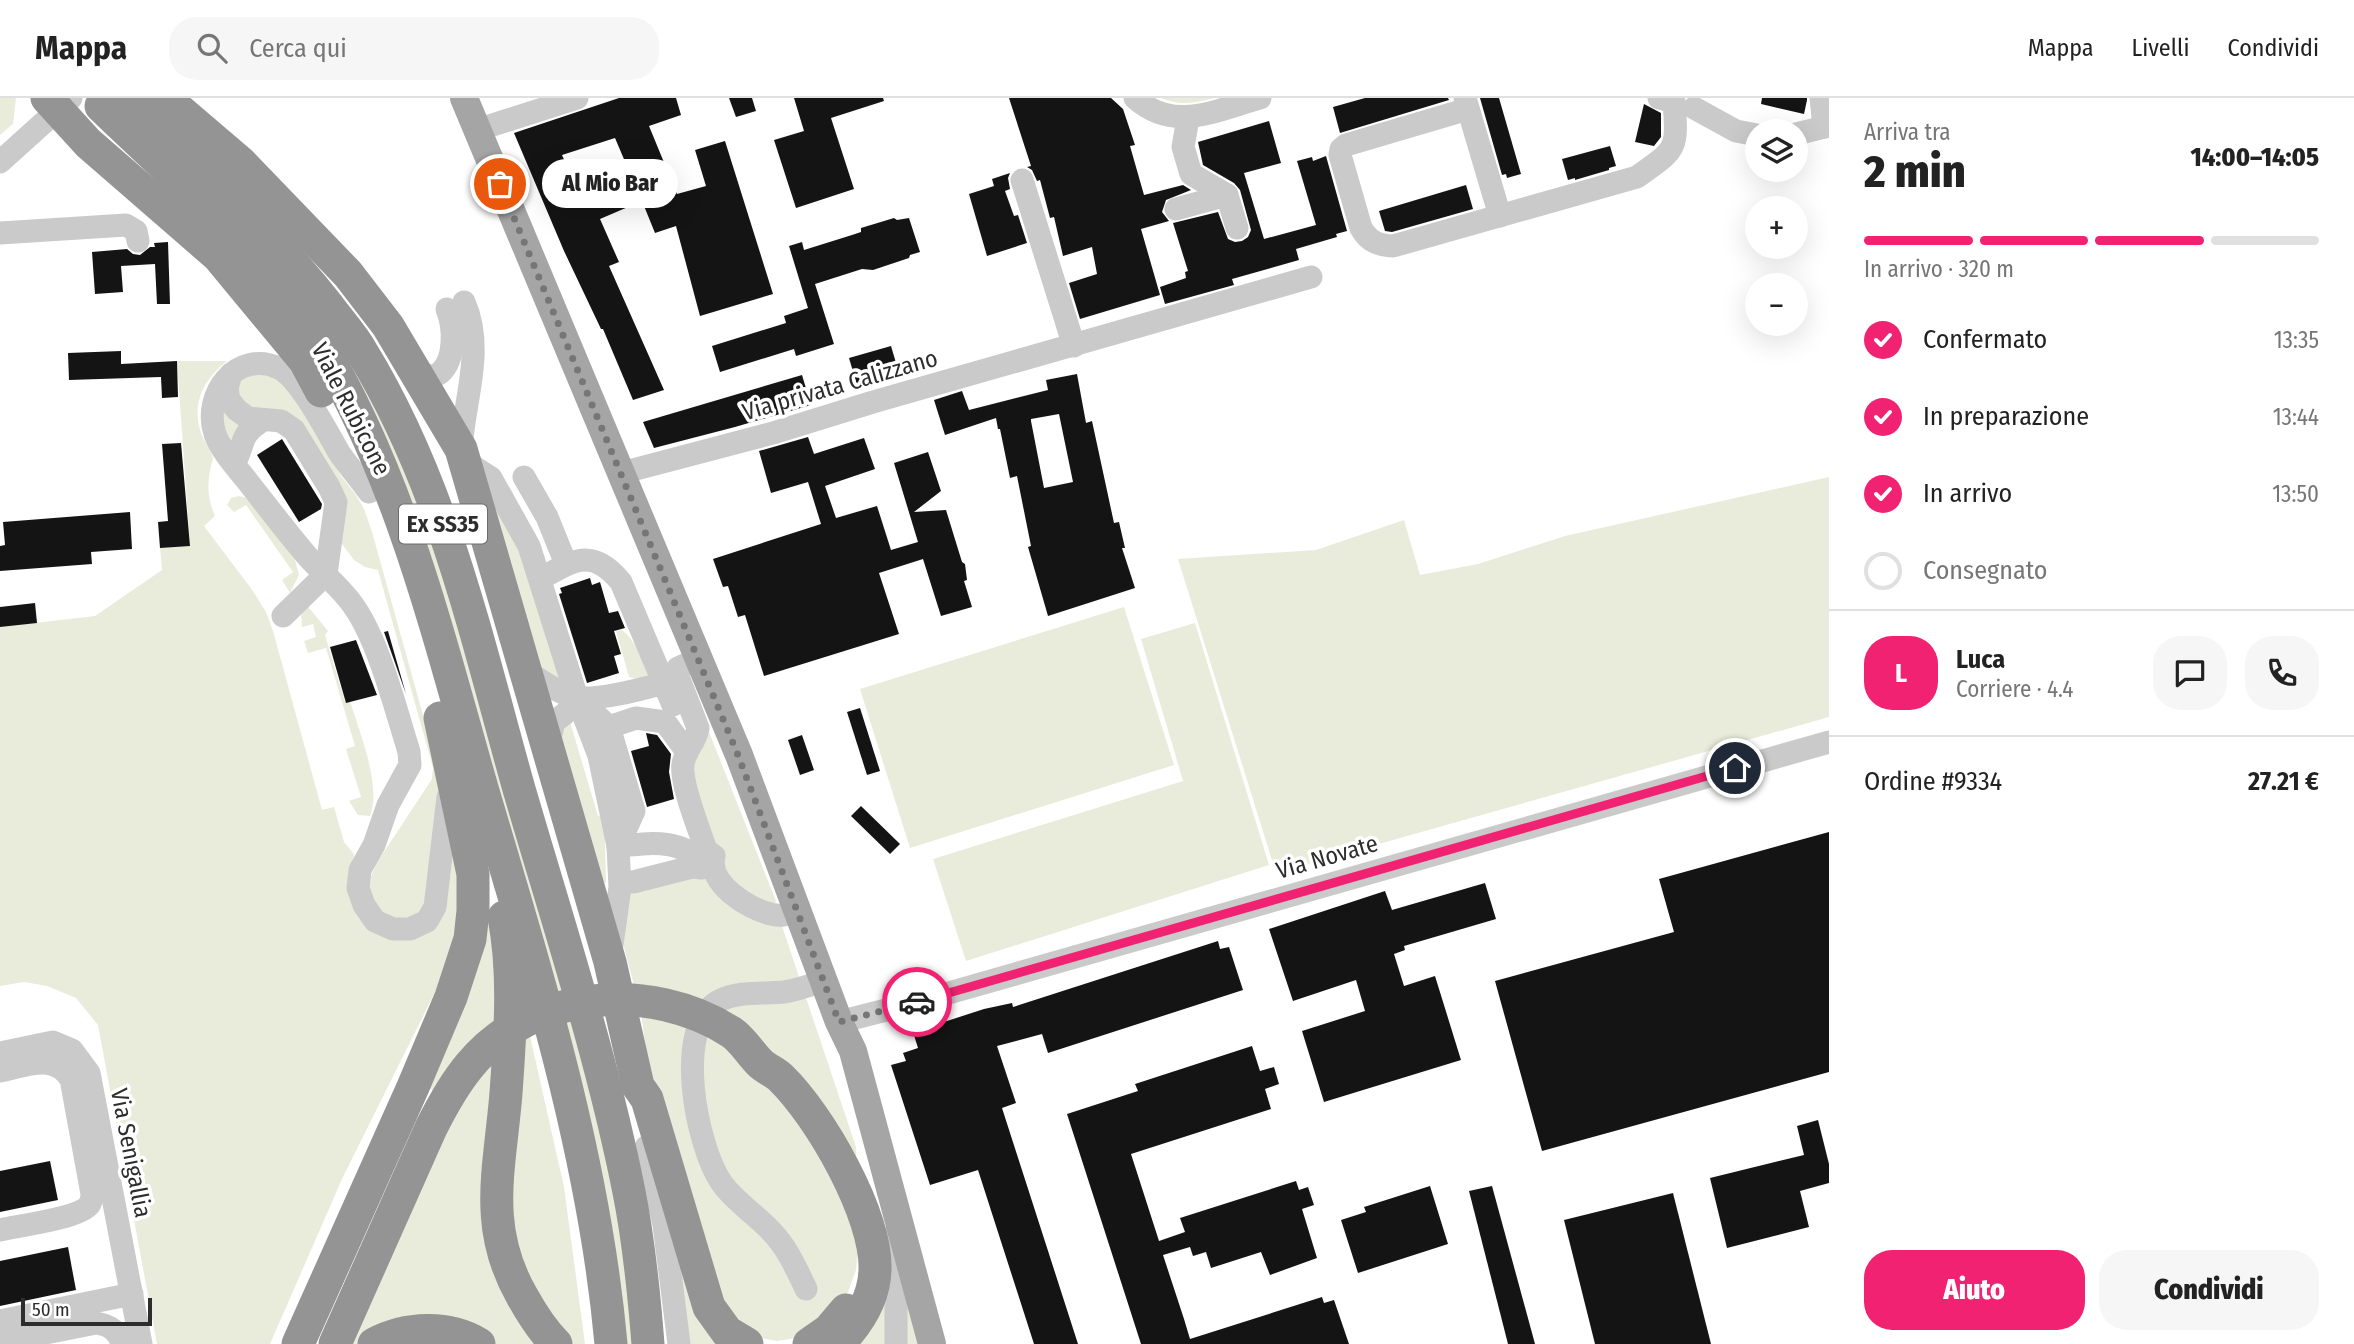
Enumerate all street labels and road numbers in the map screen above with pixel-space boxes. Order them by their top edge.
street label: Viale Rubicone [306,338,396,480]
street label: Via privata Calizzano [739,344,941,426]
road number: Ex SS35 [399,504,487,544]
street label: Via Novate [1273,829,1381,885]
street label: Via Senigallia [105,1086,157,1220]

